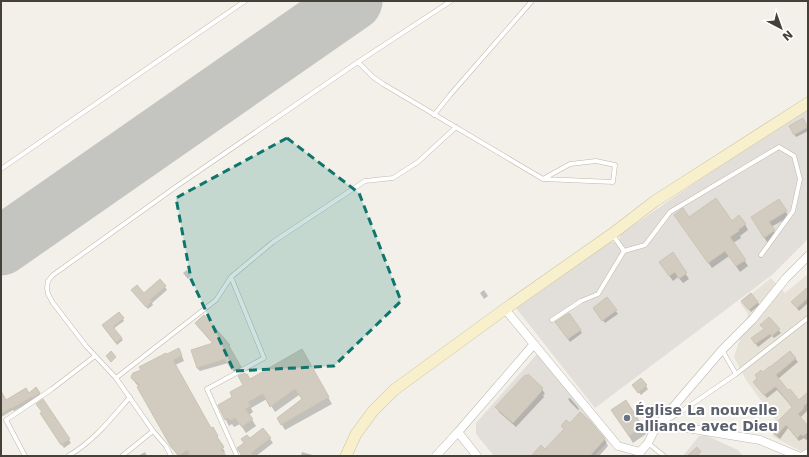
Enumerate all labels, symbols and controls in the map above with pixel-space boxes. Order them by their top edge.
north arrow [761,8,801,48]
text: N [779,27,795,43]
place label: Église La nouvelle alliance avec Dieu [635,402,778,434]
marker: Église La nouvelle alliance avec Dieu [622,413,632,423]

